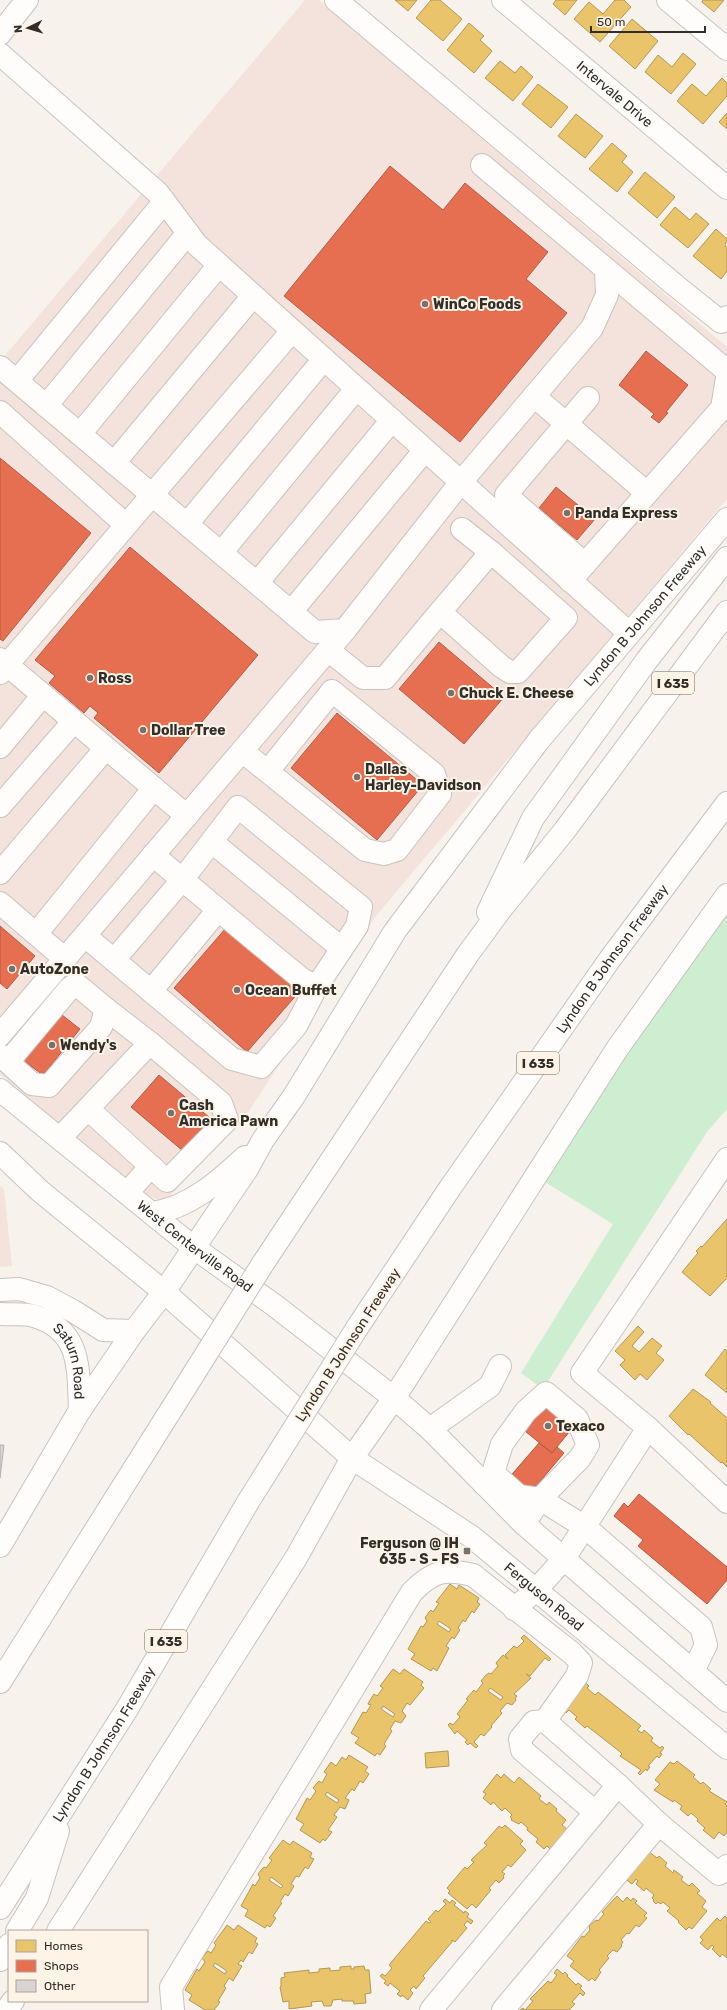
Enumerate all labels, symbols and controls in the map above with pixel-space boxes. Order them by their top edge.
north arrow [8,8,48,48]
scale bar [591,8,705,34]
text: 50 m [597,15,625,29]
text: N [12,24,25,33]
street label: Intervale Drive [573,57,657,131]
place label: WinCo Foods [433,296,521,313]
marker: WinCo Foods [420,299,430,309]
place label: Panda Express [575,505,678,522]
marker: Panda Express [562,508,572,518]
street label: Lyndon B Johnson Freeway [580,541,710,690]
place label: Ross [98,670,132,687]
road number: I 635 [652,672,694,694]
marker: Ross [85,673,95,683]
place label: Chuck E. Cheese [459,685,574,702]
marker: Chuck E. Cheese [446,688,456,698]
place label: Dollar Tree [151,722,226,739]
marker: Dollar Tree [138,725,148,735]
place label: Dallas Harley-Davidson [365,761,481,794]
marker: Dallas Harley-Davidson [352,772,362,782]
street label: Lyndon B Johnson Freeway [552,880,672,1036]
place label: AutoZone [20,961,89,978]
marker: AutoZone [7,964,17,974]
place label: Ocean Buffet [245,982,337,999]
marker: Ocean Buffet [232,985,242,995]
place label: Wendy's [60,1037,117,1054]
marker: Wendy's [47,1040,57,1050]
road number: I 635 [517,1052,559,1074]
place label: Cash America Pawn [179,1097,278,1130]
marker: Cash America Pawn [166,1108,176,1118]
street label: West Centerville Road [134,1197,256,1296]
street label: Lyndon B Johnson Freeway [292,1265,404,1425]
street label: Saturn Road [50,1319,88,1400]
place label: Texaco [556,1418,605,1435]
marker: Texaco [543,1421,553,1431]
place label: Ferguson @ IH 635 - S - FS [360,1535,459,1568]
marker: Ferguson @ IH 635 - S - FS [462,1546,472,1556]
street label: Ferguson Road [501,1559,587,1634]
road number: I 635 [145,1630,187,1652]
street label: Lyndon B Johnson Freeway [49,1663,159,1825]
legend [8,1930,148,2002]
text: Homes [44,1939,83,1953]
text: Shops [44,1959,79,1973]
text: Other [44,1979,76,1993]

